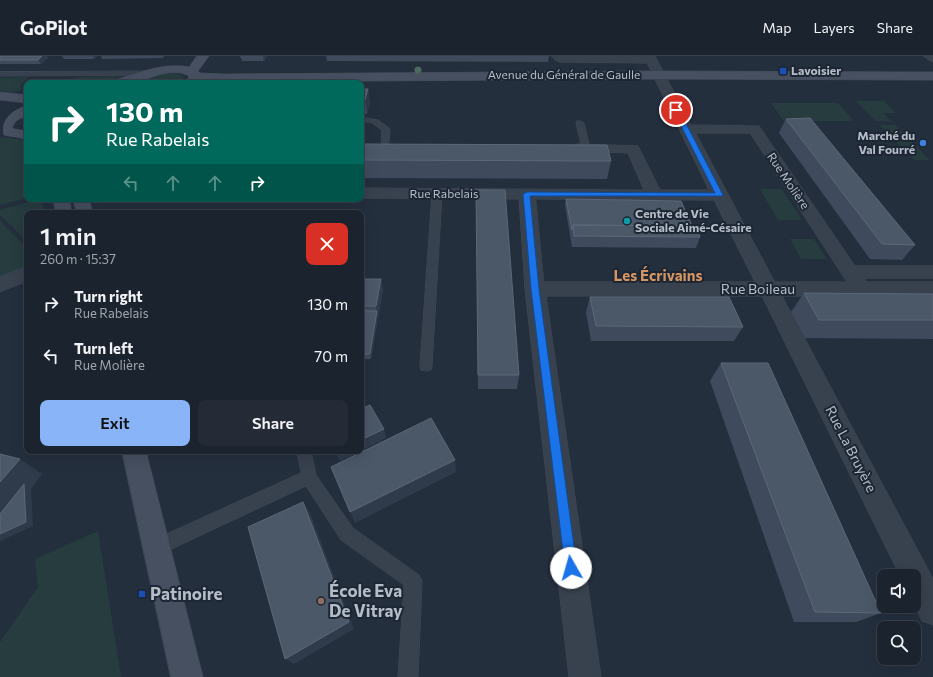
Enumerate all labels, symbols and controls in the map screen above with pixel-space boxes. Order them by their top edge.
text: GoPilot [20,16,87,39]
text: Map [763,19,791,36]
text: Layers [813,19,855,36]
text: Share [877,19,913,36]
place label: Lavoisier [791,63,841,77]
marker: Lavoisier [778,66,788,76]
street label: Avenue du Général de Gaulle [488,67,640,81]
pin [659,93,693,127]
text: 130 m [106,94,183,128]
icon: right [40,96,92,148]
icon: arrive [665,99,687,121]
text: Rue Rabelais [106,128,209,150]
place label: Marché du Val Fourré [857,128,915,156]
marker: Marché du Val Fourré [918,138,928,148]
street label: Rue Molière [765,149,813,211]
icon: left [120,172,142,194]
icon: ahead [162,172,184,194]
icon: ahead [204,172,226,194]
icon: right [246,172,268,194]
street label: Rue Rabelais [410,186,478,200]
place label: Centre de Vie Sociale Aimé-Césaire [635,206,752,234]
marker: Centre de Vie Sociale Aimé-Césaire [622,216,632,226]
text: 1 min [40,221,97,250]
button: close [306,223,348,265]
text: 260 m · 15:37 [40,251,116,267]
district label: Les Écrivains [614,266,702,284]
street label: Rue Boileau [721,280,795,297]
text: Turn right [74,287,143,305]
icon: right [40,293,62,315]
text: 130 m [307,295,348,313]
text: Rue Rabelais [74,305,149,321]
text: Turn left [74,339,133,357]
icon: left [40,345,62,367]
text: 70 m [314,347,348,365]
text: Rue Molière [74,357,145,373]
button: Exit [40,400,190,446]
button: Share [198,400,348,446]
street label: Rue La Bruyère [822,403,881,495]
position arrow [550,547,592,589]
map controls [877,569,921,665]
button: sound [877,569,921,613]
place label: École Eva De Vitray [329,580,403,621]
place label: Patinoire [150,583,222,604]
marker: Patinoire [137,589,147,599]
marker: École Eva De Vitray [316,596,326,606]
button: search [877,621,921,665]

